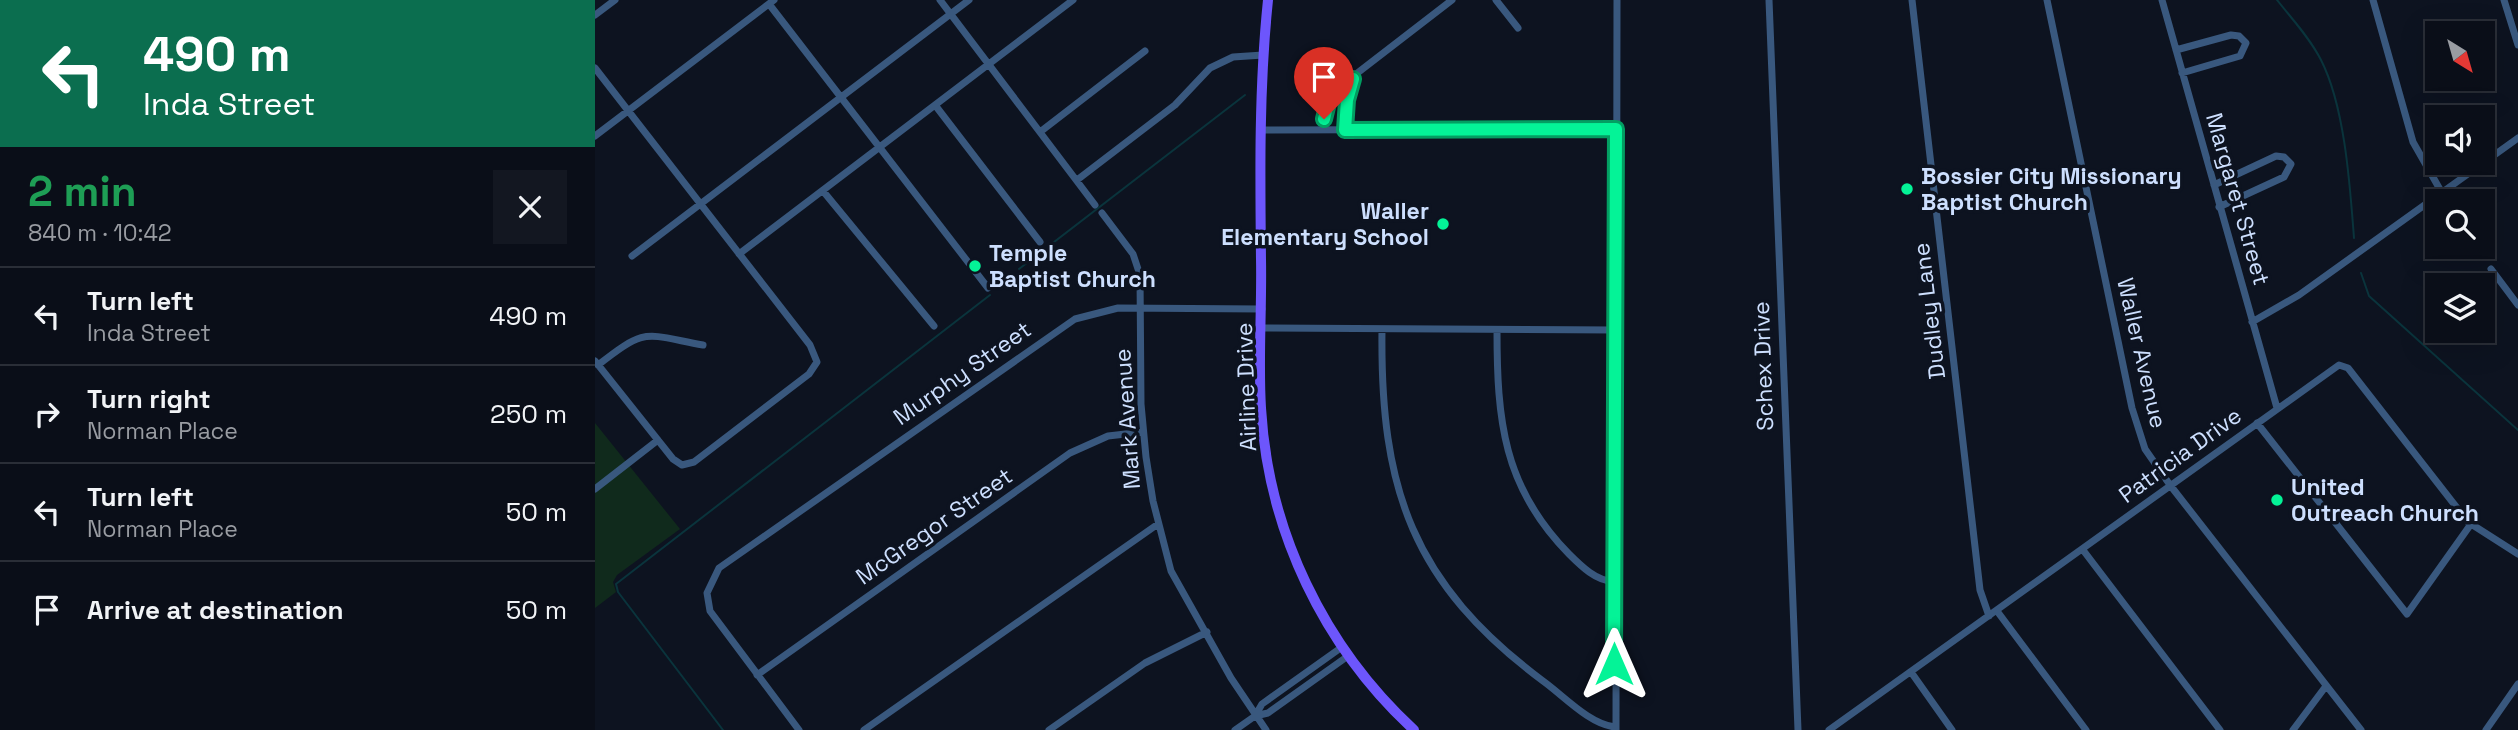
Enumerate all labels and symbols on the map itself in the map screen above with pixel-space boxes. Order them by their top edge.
north arrow [2425,21,2495,91]
pin [1294,47,1354,119]
street label: Margaret Street [2199,110,2277,288]
place label: Bossier City Missionary Baptist Church [1921,161,2182,217]
marker: Bossier City Missionary Baptist Church [1899,181,1915,197]
place label: Waller Elementary School [1221,196,1429,252]
marker: Waller Elementary School [1435,216,1451,232]
place label: Temple Baptist Church [989,238,1156,294]
street label: Dudley Lane [1906,241,1952,381]
marker: Temple Baptist Church [967,258,983,274]
street label: Waller Avenue [2110,275,2174,431]
street label: Schex Drive [1746,301,1780,431]
street label: Murphy Street [887,314,1037,432]
street label: Airline Drive [1229,322,1263,452]
street label: Mark Avenue [1107,348,1147,490]
street label: Patricia Drive [2113,400,2247,510]
street label: McGregor Street [850,461,1018,591]
place label: United Outreach Church [2291,472,2479,528]
marker: United Outreach Church [2269,492,2285,508]
position arrow [1577,627,1651,701]

